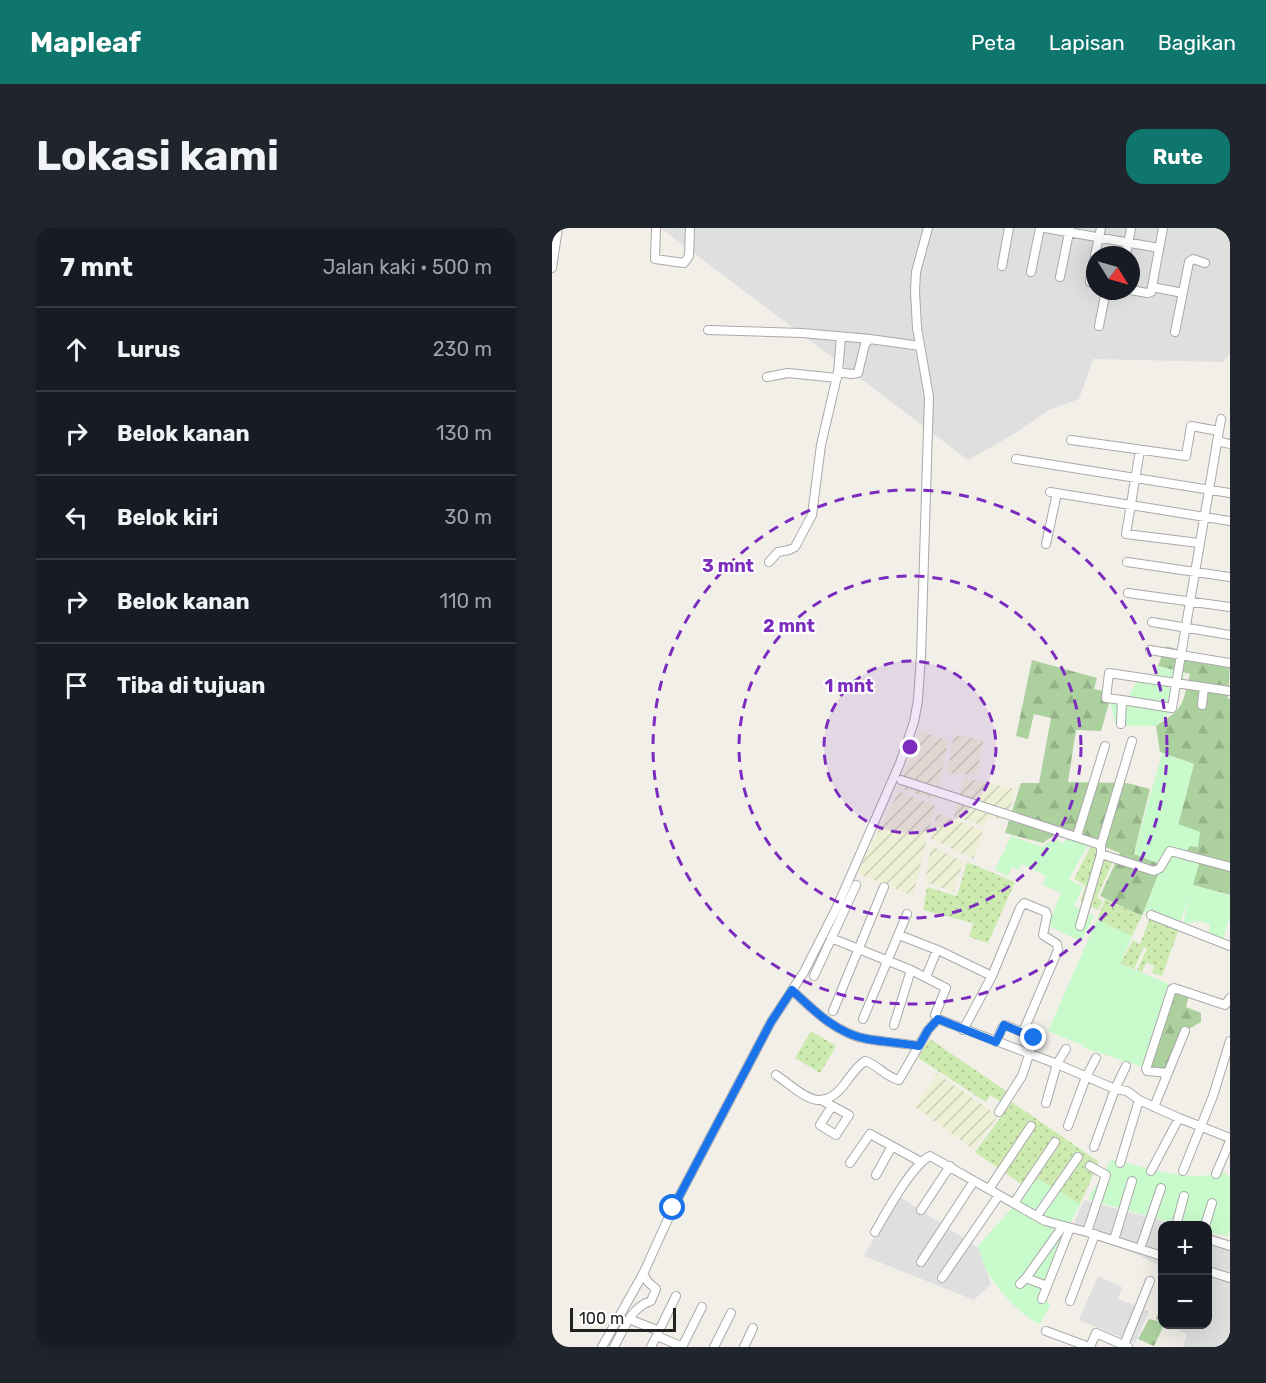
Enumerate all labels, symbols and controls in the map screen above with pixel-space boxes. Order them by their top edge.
text: Mapleaf [30,26,141,59]
text: Peta [971,30,1016,55]
text: Lapisan [1049,30,1125,55]
text: Bagikan [1158,30,1236,55]
button: Rute [1126,129,1230,184]
text: Lokasi kami [36,131,279,181]
north arrow [1086,246,1140,300]
text: 7 mnt [60,252,133,283]
text: Jalan kaki · 500 m [323,255,492,279]
icon: ahead [60,333,93,366]
text: Lurus [117,336,180,363]
text: 230 m [433,337,492,361]
icon: right [60,417,93,450]
text: Belok kanan [117,420,250,447]
text: 130 m [436,421,492,445]
icon: left [60,501,93,534]
text: Belok kiri [117,504,218,531]
text: 30 m [445,505,492,529]
text: 3 mnt [702,555,754,577]
icon: right [60,585,93,618]
text: Belok kanan [117,588,250,615]
text: 110 m [440,589,492,613]
text: 2 mnt [763,615,815,637]
icon: arrive [60,669,93,702]
text: Tiba di tujuan [117,672,265,699]
text: 1 mnt [824,675,874,697]
centre of rings [900,737,920,757]
route end [1020,1024,1046,1050]
route start [659,1194,685,1220]
map controls [1158,1221,1212,1329]
button: + [1158,1221,1212,1275]
button: − [1158,1275,1212,1329]
scale bar [570,1305,676,1332]
text: 100 m [579,1309,624,1328]

